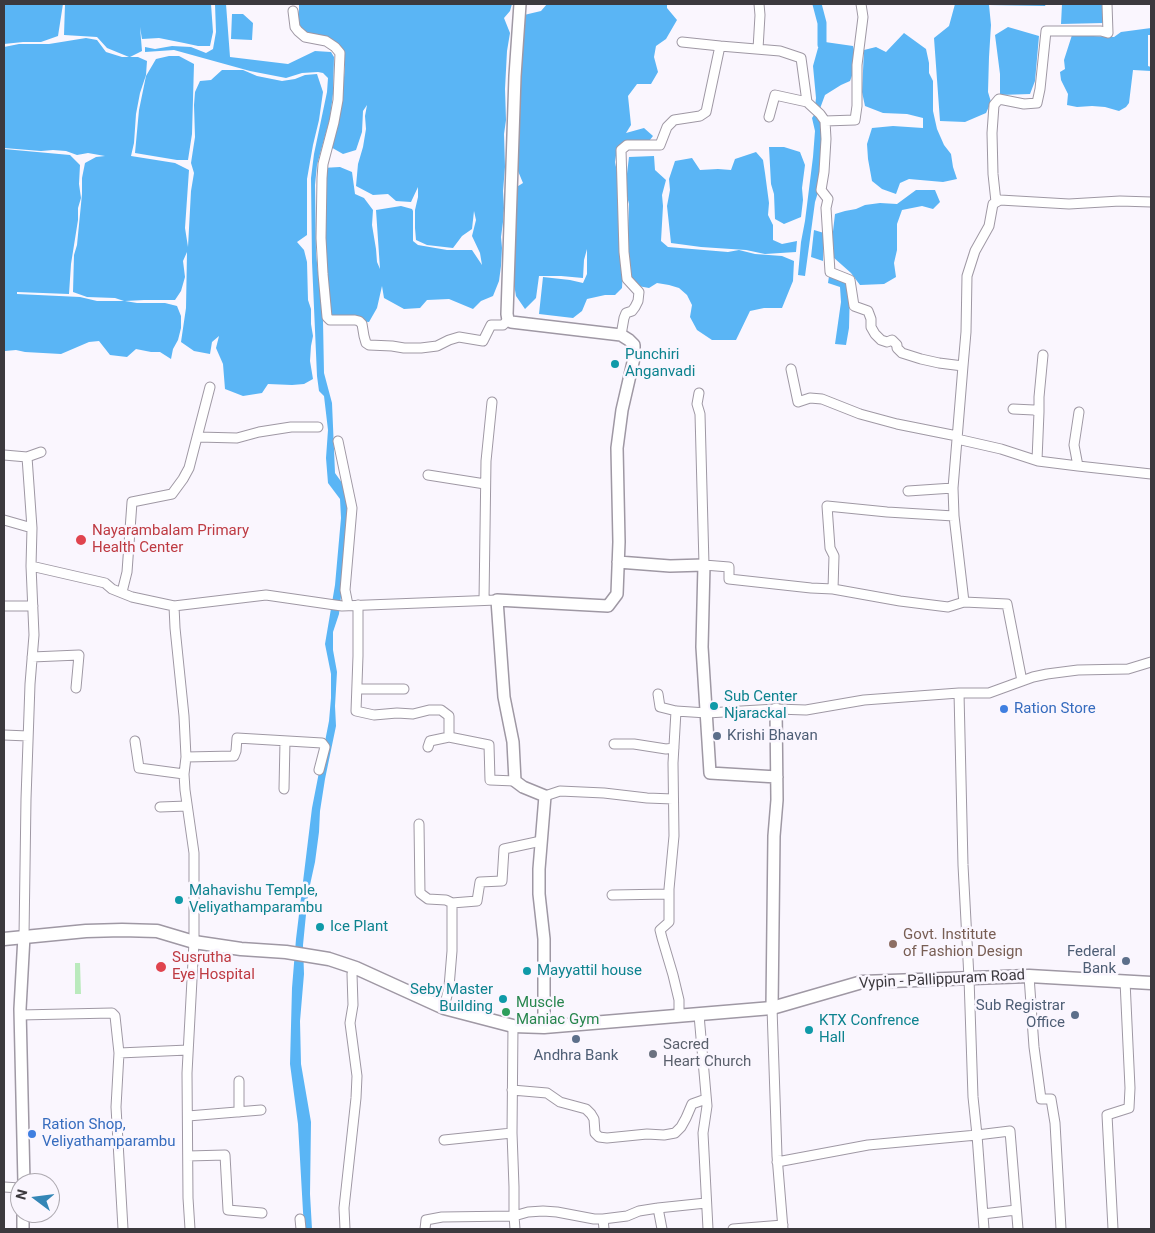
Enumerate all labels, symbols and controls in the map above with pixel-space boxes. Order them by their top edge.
place label: Punchiri Anganvadi [625,346,695,381]
marker: Punchiri Anganvadi [609,358,621,370]
place label: Nayarambalam Primary Health Center [92,522,249,557]
marker: Nayarambalam Primary Health Center [74,533,88,547]
place label: Sub Center Njarackal [724,688,797,723]
marker: Sub Center Njarackal [708,700,720,712]
place label: Ration Store [1014,700,1096,718]
marker: Ration Store [998,703,1010,715]
place label: Krishi Bhavan [727,727,818,745]
marker: Krishi Bhavan [711,730,723,742]
place label: Mahavishu Temple, Veliyathamparambu [189,882,322,917]
marker: Mahavishu Temple, Veliyathamparambu [173,894,185,906]
place label: Ice Plant [330,918,388,936]
marker: Ice Plant [314,921,326,933]
place label: Govt. Institute of Fashion Design [903,926,1023,961]
marker: Govt. Institute of Fashion Design [887,938,899,950]
place label: Federal Bank [1067,943,1116,978]
place label: Susrutha Eye Hospital [172,949,255,984]
marker: Federal Bank [1120,955,1132,967]
marker: Susrutha Eye Hospital [154,960,168,974]
place label: Mayyattil house [537,962,642,980]
marker: Mayyattil house [521,965,533,977]
street label: Vypin - Pallippuram Road [858,967,1026,993]
place label: Seby Master Building [410,981,493,1016]
marker: Seby Master Building [497,993,509,1005]
place label: Muscle Maniac Gym [516,994,599,1029]
place label: Sub Registrar Office [976,997,1065,1032]
marker: Muscle Maniac Gym [500,1006,512,1018]
marker: Sub Registrar Office [1069,1009,1081,1021]
place label: KTX Confrence Hall [819,1012,919,1047]
marker: KTX Confrence Hall [803,1024,815,1036]
marker: Andhra Bank [570,1033,582,1045]
place label: Sacred Heart Church [663,1036,751,1071]
place label: Andhra Bank [534,1047,618,1065]
marker: Sacred Heart Church [647,1048,659,1060]
place label: Ration Shop, Veliyathamparambu [42,1116,175,1151]
marker: Ration Shop, Veliyathamparambu [26,1128,38,1140]
north arrow [10,1173,60,1223]
text: N [12,1188,30,1201]

